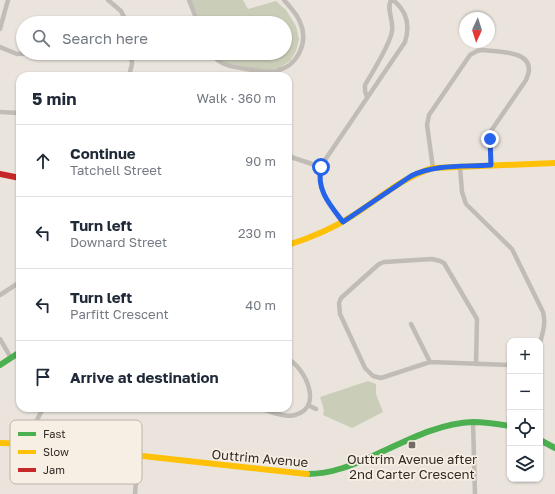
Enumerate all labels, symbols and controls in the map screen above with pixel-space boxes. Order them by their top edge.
north arrow [459,12,495,48]
search box [16,16,292,60]
icon: search [30,27,52,49]
text: Search here [62,29,148,47]
text: 5 min [32,88,76,109]
text: Walk · 360 m [197,90,276,106]
route end [481,130,499,148]
text: Continue [70,144,136,162]
icon: ahead [32,150,54,172]
text: 90 m [245,153,276,169]
route start [312,158,330,176]
text: Tatchell Street [70,162,162,178]
text: Turn left [70,216,132,234]
icon: left [32,222,54,244]
text: 230 m [238,225,276,241]
text: Downard Street [70,234,167,250]
text: Turn left [70,288,132,306]
icon: left [32,294,54,316]
text: 40 m [245,297,276,313]
text: Parfitt Crescent [70,306,169,322]
map controls [507,338,543,482]
button: + [507,338,543,374]
icon: arrive [32,366,54,388]
text: Arrive at destination [70,368,219,386]
button: − [507,374,543,410]
button: locate [507,410,543,446]
legend [10,420,142,484]
text: Fast [43,427,66,440]
marker: Outtrim Avenue after 2nd Carter Crescent [407,440,417,450]
text: Slow [43,445,69,458]
street label: Outtrim Avenue [211,446,309,470]
button: layers [507,446,543,482]
place label: Outtrim Avenue after 2nd Carter Crescent [347,451,477,482]
text: Jam [43,463,65,476]

